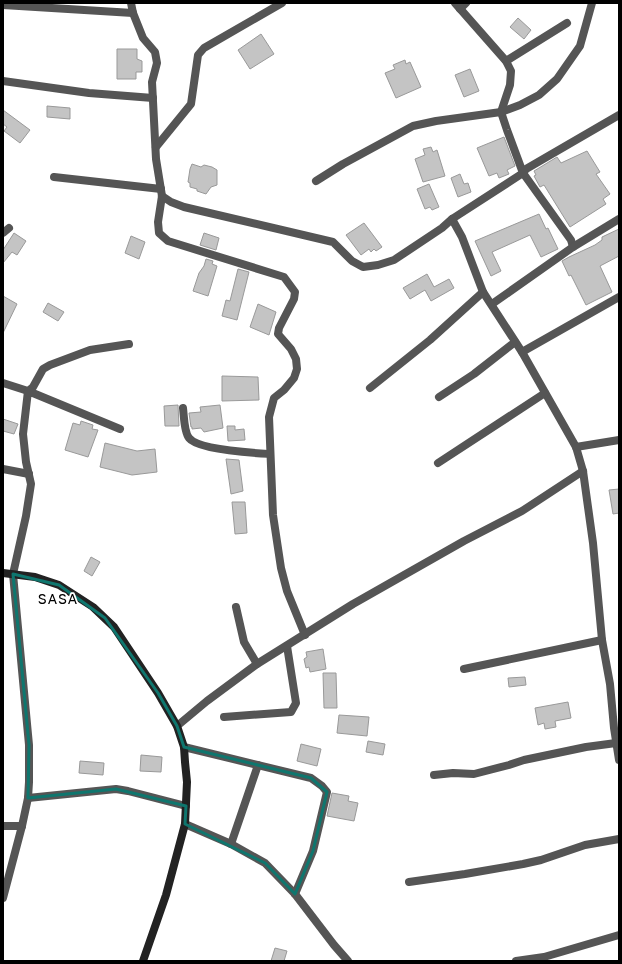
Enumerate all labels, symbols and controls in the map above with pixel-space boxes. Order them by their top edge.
district label: SASA [38,590,78,607]

